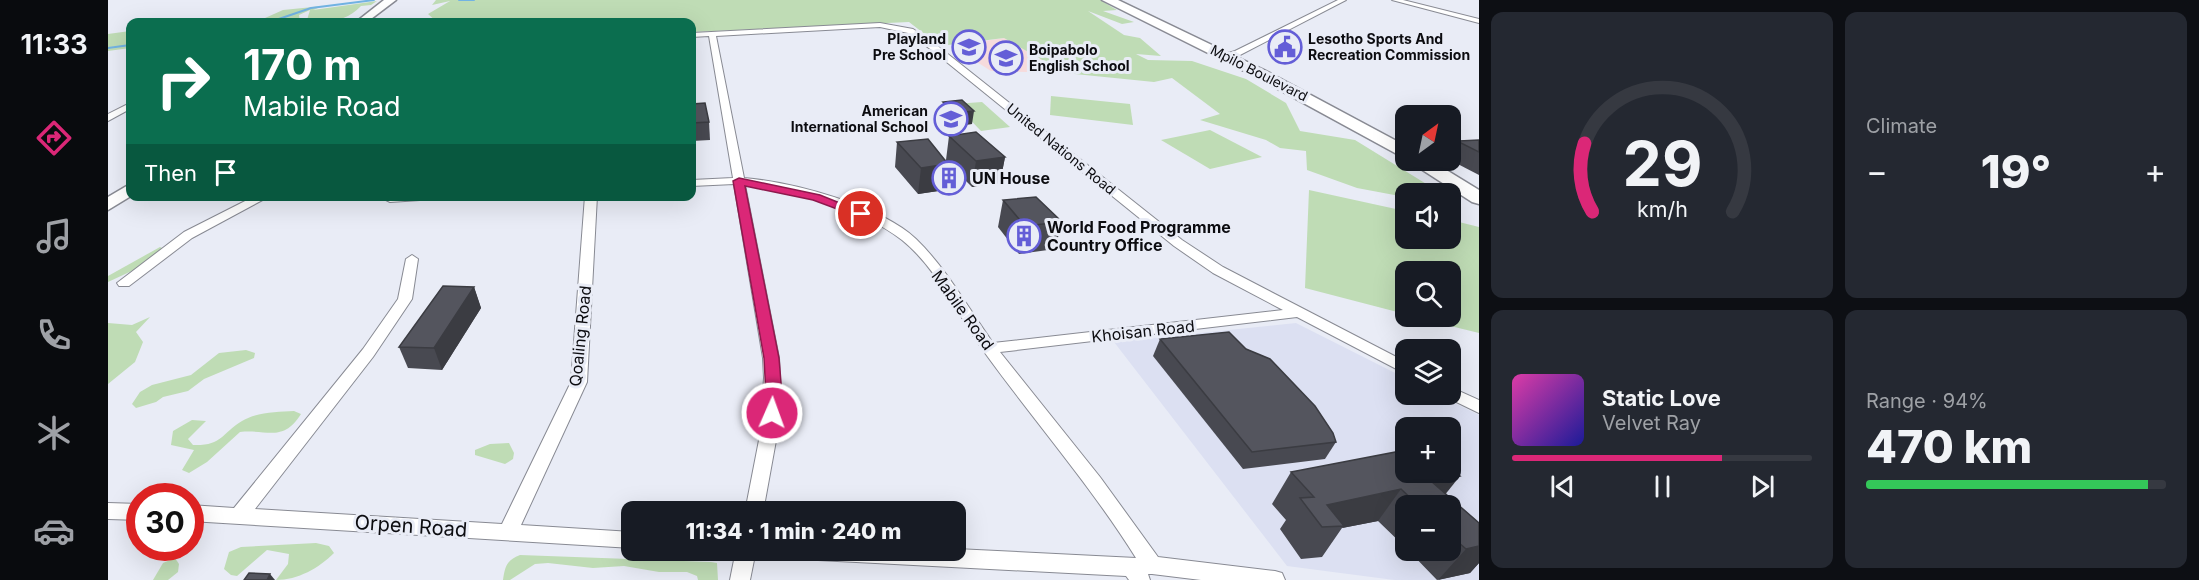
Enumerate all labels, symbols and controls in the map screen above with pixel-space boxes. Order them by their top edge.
text: 11:33 [20,28,88,61]
school or university icon: Playland Pre School [951,29,987,65]
public building icon: Lesotho Sports And Recreation Commission [1267,29,1303,65]
place label: Playland Pre School [873,30,946,63]
place label: Lesotho Sports And Recreation Commission [1308,30,1470,63]
text: 170 m [243,39,361,90]
school or university icon: Boipabolo English School [988,40,1024,76]
place label: Boipabolo English School [1029,41,1130,74]
street label: Mpilo Boulevard [1208,41,1311,104]
icon: right [144,42,222,120]
text: Mabile Road [243,90,401,123]
street label: United Nations Road [1003,99,1119,198]
school or university icon: American International School [933,101,969,137]
place label: American International School [791,102,928,135]
north arrow [1395,105,1461,171]
map controls [1395,105,1461,561]
text: Climate [1866,114,1937,138]
icon: directions [33,117,75,159]
text: 29 [1622,126,1702,201]
text: 19° [1981,144,2051,199]
text: − [1866,151,1888,191]
text: + [2144,151,2166,191]
icon: arrive [209,156,242,189]
text: Then [144,160,197,186]
building icon: UN House [931,160,967,196]
place label: UN House [972,168,1050,188]
button: sound [1395,183,1461,249]
pin [835,188,886,239]
text: km/h [1637,196,1687,222]
icon: arrive [844,197,877,230]
icon: music [33,215,75,257]
place label: World Food Programme Country Office [1047,217,1231,255]
building icon: World Food Programme Country Office [1006,218,1042,254]
button: search [1395,261,1461,327]
street label: Mabile Road [927,266,999,354]
street label: Qoaling Road [565,285,595,387]
icon: phone [33,314,75,356]
street label: Khoisan Road [1090,316,1196,346]
button: layers [1395,339,1461,405]
position arrow [740,381,804,445]
text: Static Love [1602,385,1721,411]
text: Range · 94% [1866,389,1988,413]
text: Velvet Ray [1602,411,1701,435]
icon: climate [33,412,75,454]
button: + [1395,417,1461,483]
text: 470 km [1866,419,2032,474]
icon: previous [1546,470,1579,503]
icon: pause [1646,470,1679,503]
icon: next [1746,470,1779,503]
speed limit sign: 30 [126,483,204,561]
button: − [1395,495,1461,561]
icon: car [33,510,75,552]
street label: Orpen Road [354,510,468,542]
text: 11:34 · 1 min · 240 m [686,518,901,544]

